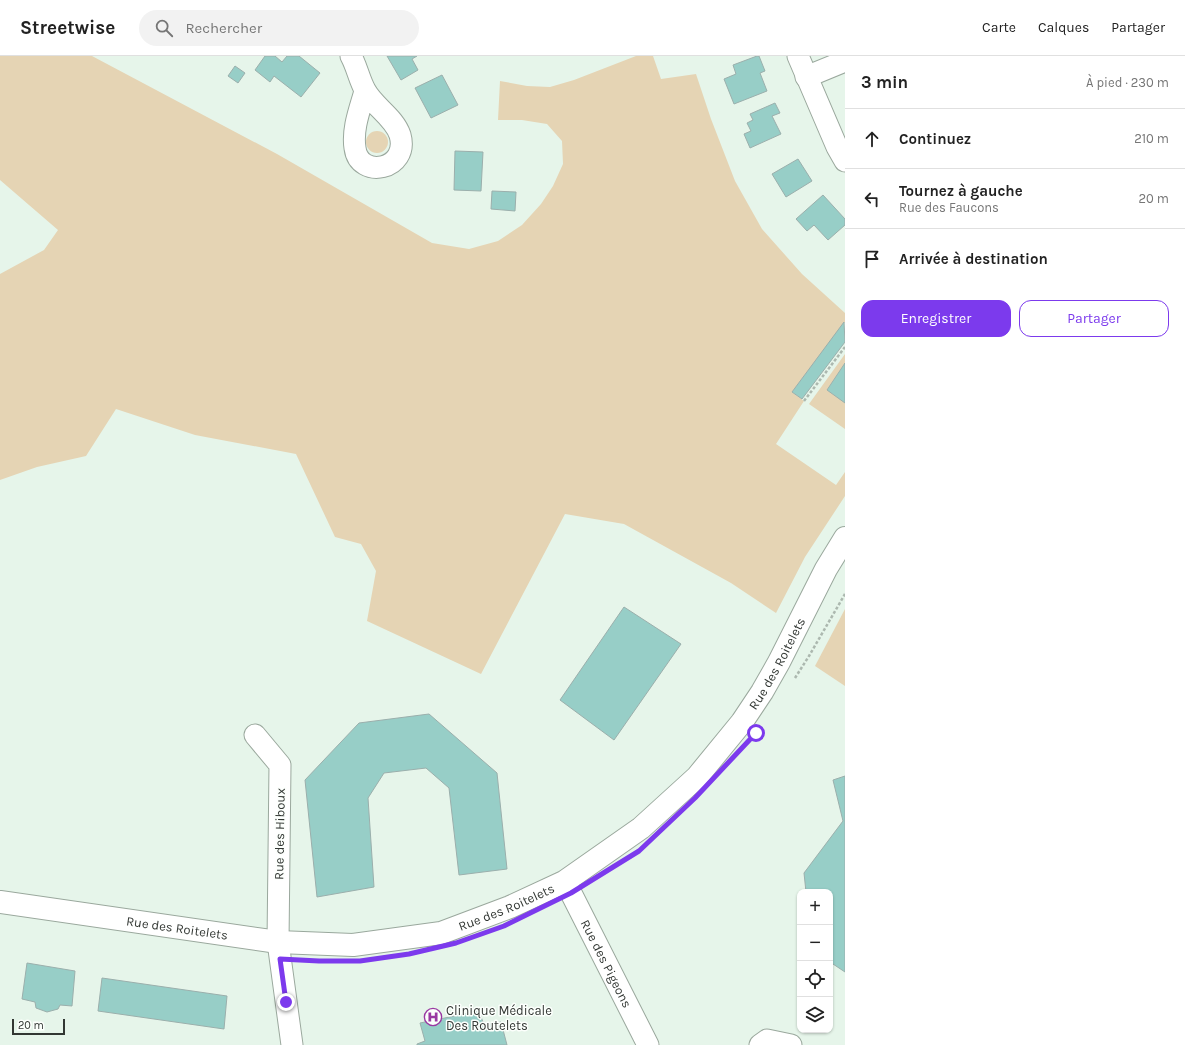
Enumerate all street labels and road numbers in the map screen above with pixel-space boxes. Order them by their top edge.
street label: Rue des Roitelets [746,615,808,712]
street label: Rue des Hiboux [271,788,288,880]
street label: Rue des Roitelets [456,881,557,934]
street label: Rue des Roitelets [125,913,229,943]
street label: Rue des Pigeons [578,917,635,1010]

